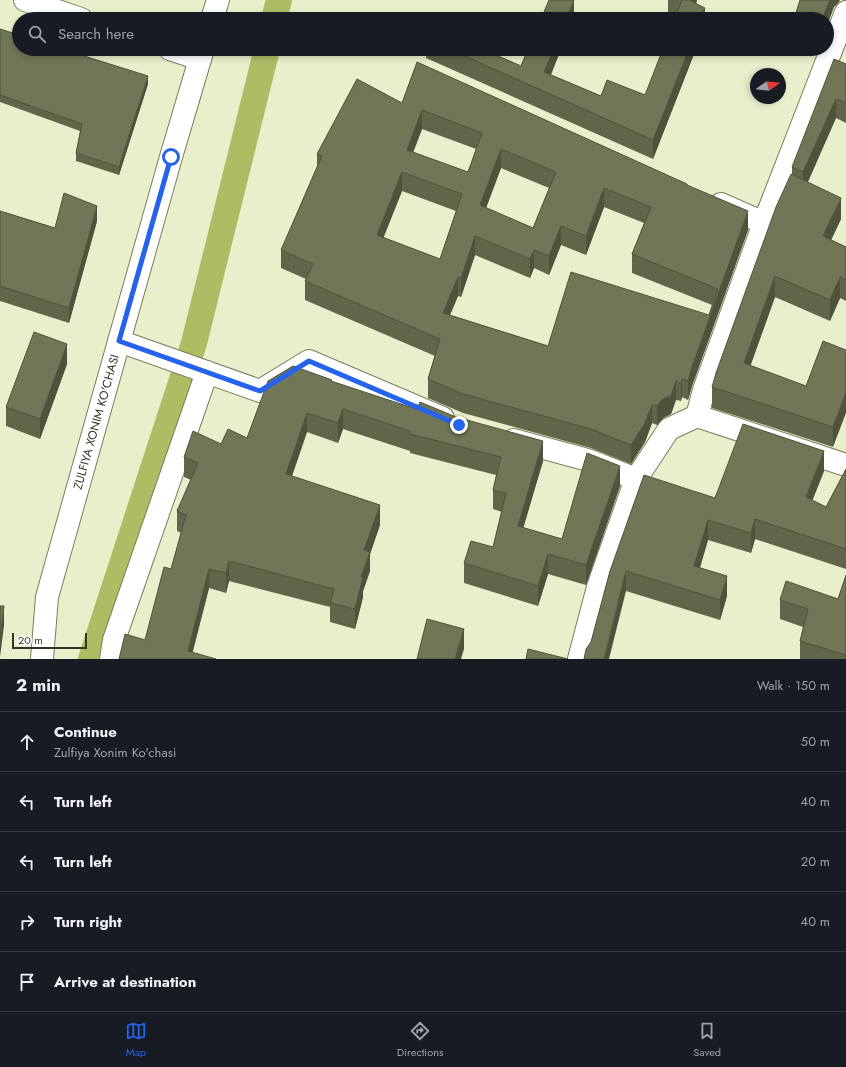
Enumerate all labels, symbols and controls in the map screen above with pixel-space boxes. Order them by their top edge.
search box [12,12,834,56]
icon: search [26,23,48,45]
text: Search here [58,23,134,45]
north arrow [750,68,786,104]
route start [162,148,180,166]
street label: ZULFIYA XONIM KO'CHASI [69,352,124,492]
route end [450,416,468,434]
scale bar [12,631,87,650]
text: 20 m [18,632,43,648]
text: 2 min [16,673,61,697]
text: Walk · 150 m [757,676,830,695]
text: Continue [54,721,117,743]
icon: ahead [16,731,38,753]
text: 50 m [801,732,830,751]
text: Zulfiya Xonim Ko'chasi [54,743,176,762]
icon: left [16,791,38,813]
text: Turn left [54,791,112,813]
text: 40 m [801,792,830,811]
icon: left [16,851,38,873]
text: Turn left [54,851,112,873]
text: 20 m [801,852,830,871]
icon: right [16,911,38,933]
text: Turn right [54,911,122,933]
text: 40 m [801,912,830,931]
icon: arrive [16,971,38,993]
text: Arrive at destination [54,971,196,993]
tab: Map [125,1020,147,1060]
tab: Directions [397,1020,443,1060]
tab: Saved [693,1020,721,1060]

